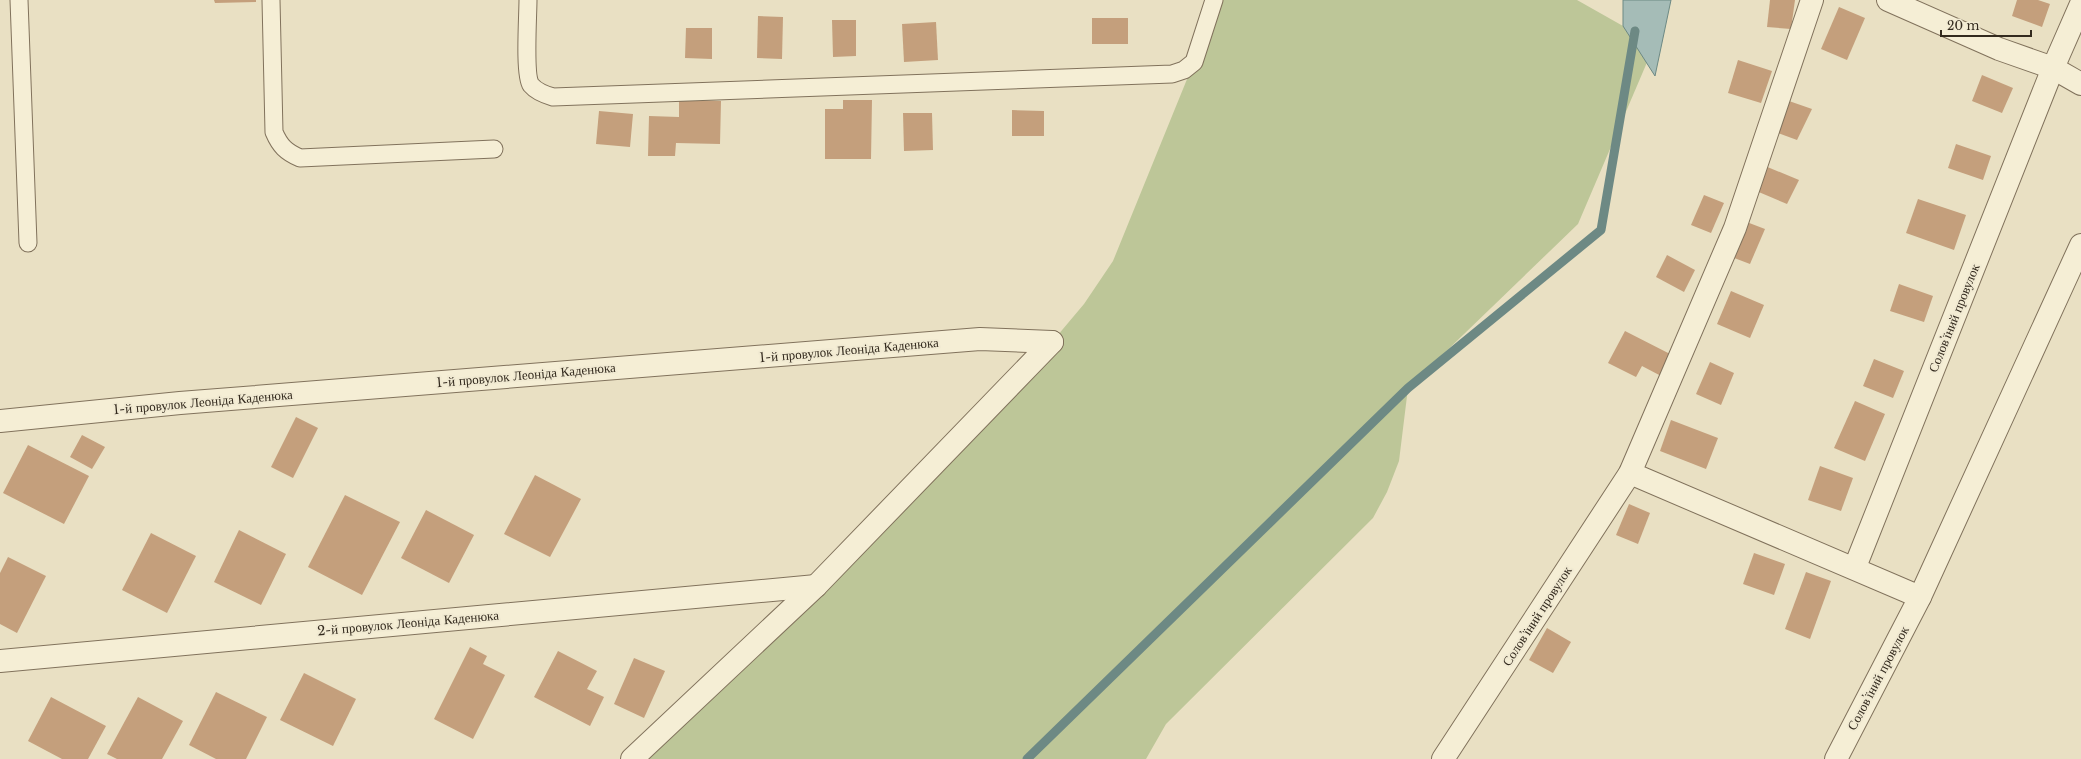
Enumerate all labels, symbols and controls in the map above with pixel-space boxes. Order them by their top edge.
scale bar [1941,12,2031,38]
text: 20 m [1947,18,1979,33]
street label: Соловʼїний провулок [1924,261,1984,375]
street label: 1-й провулок Леоніда Каденюка [759,334,940,366]
street label: 1-й провулок Леоніда Каденюка [436,359,617,391]
street label: 1-й провулок Леоніда Каденюка [113,386,294,418]
street label: Соловʼїний провулок [1498,562,1576,669]
street label: 2-й провулок Леоніда Каденюка [316,607,500,639]
street label: Соловʼїний провулок [1843,622,1913,733]

